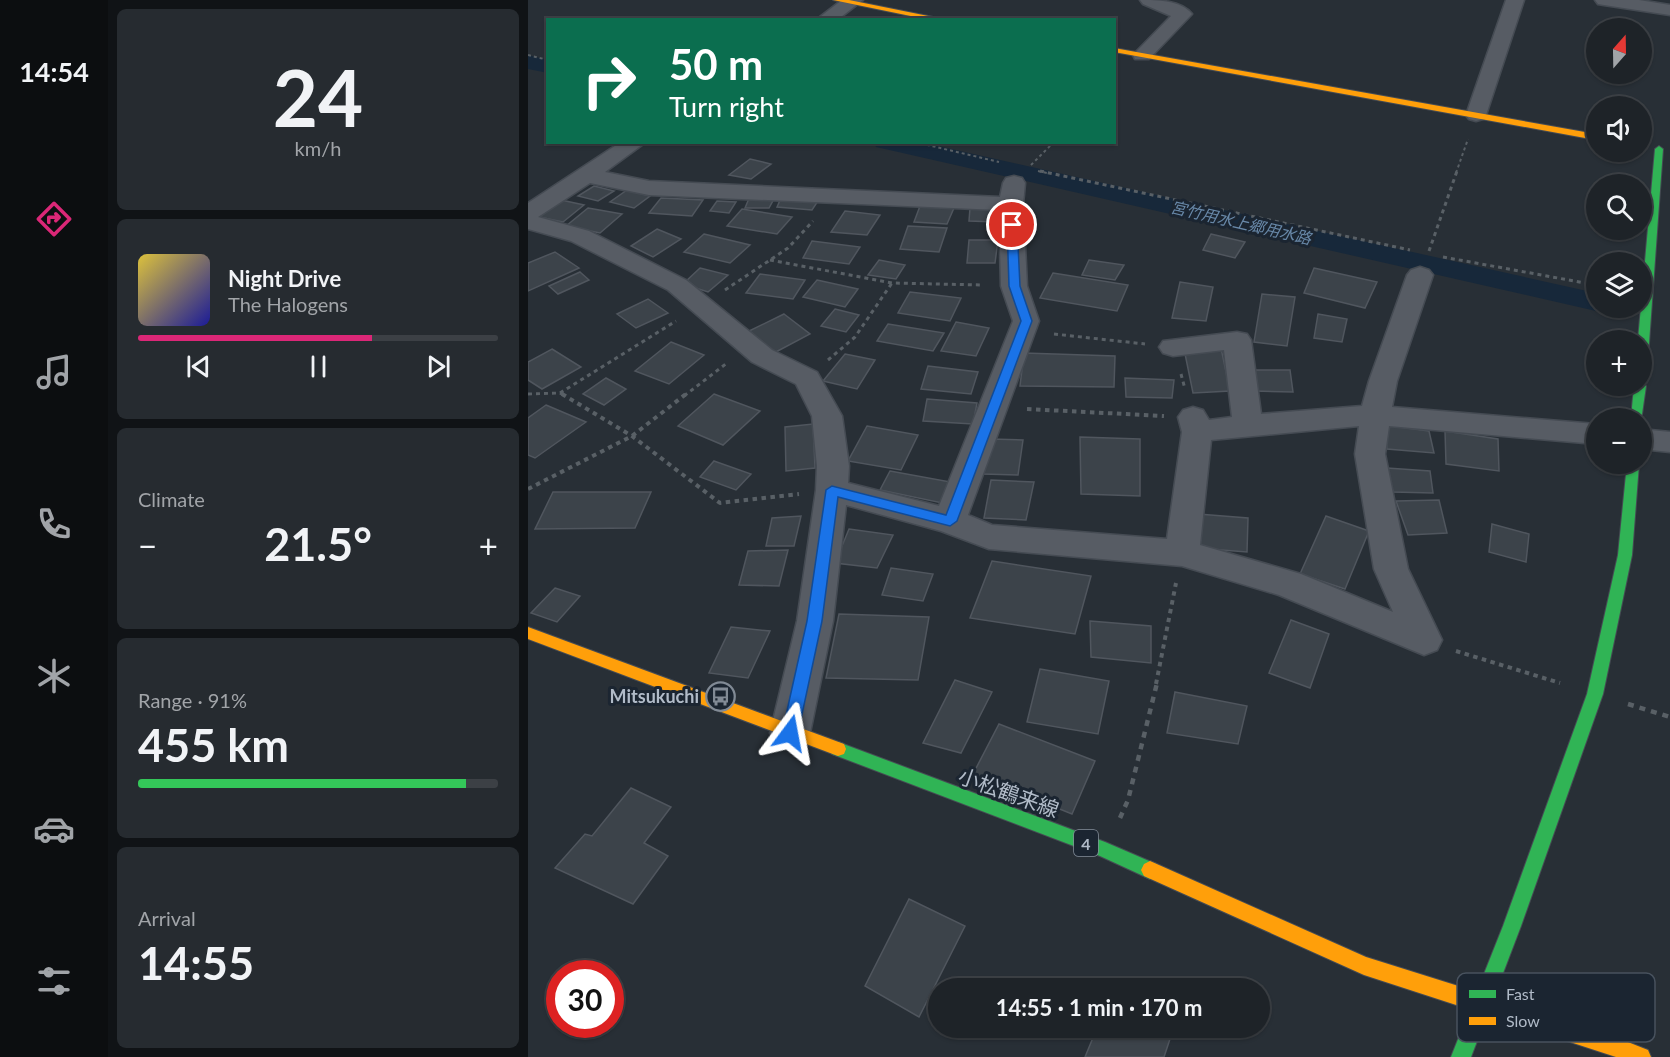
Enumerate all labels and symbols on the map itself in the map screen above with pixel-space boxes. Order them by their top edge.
north arrow [1586,18,1652,84]
water label: 宮竹用水上郷用水路 [1169,197,1315,248]
pin [986,199,1037,250]
bus stop icon: Mitsukuchi [704,680,736,712]
place label: Mitsukuchi [610,685,699,707]
position arrow [758,701,822,765]
street label: 小松鶴来線 [955,762,1063,822]
road number: 4 [1074,830,1098,856]
speed limit sign: 30 [546,960,624,1038]
legend [1457,973,1655,1042]
text: Fast [1506,984,1535,1003]
text: Slow [1506,1011,1540,1030]

